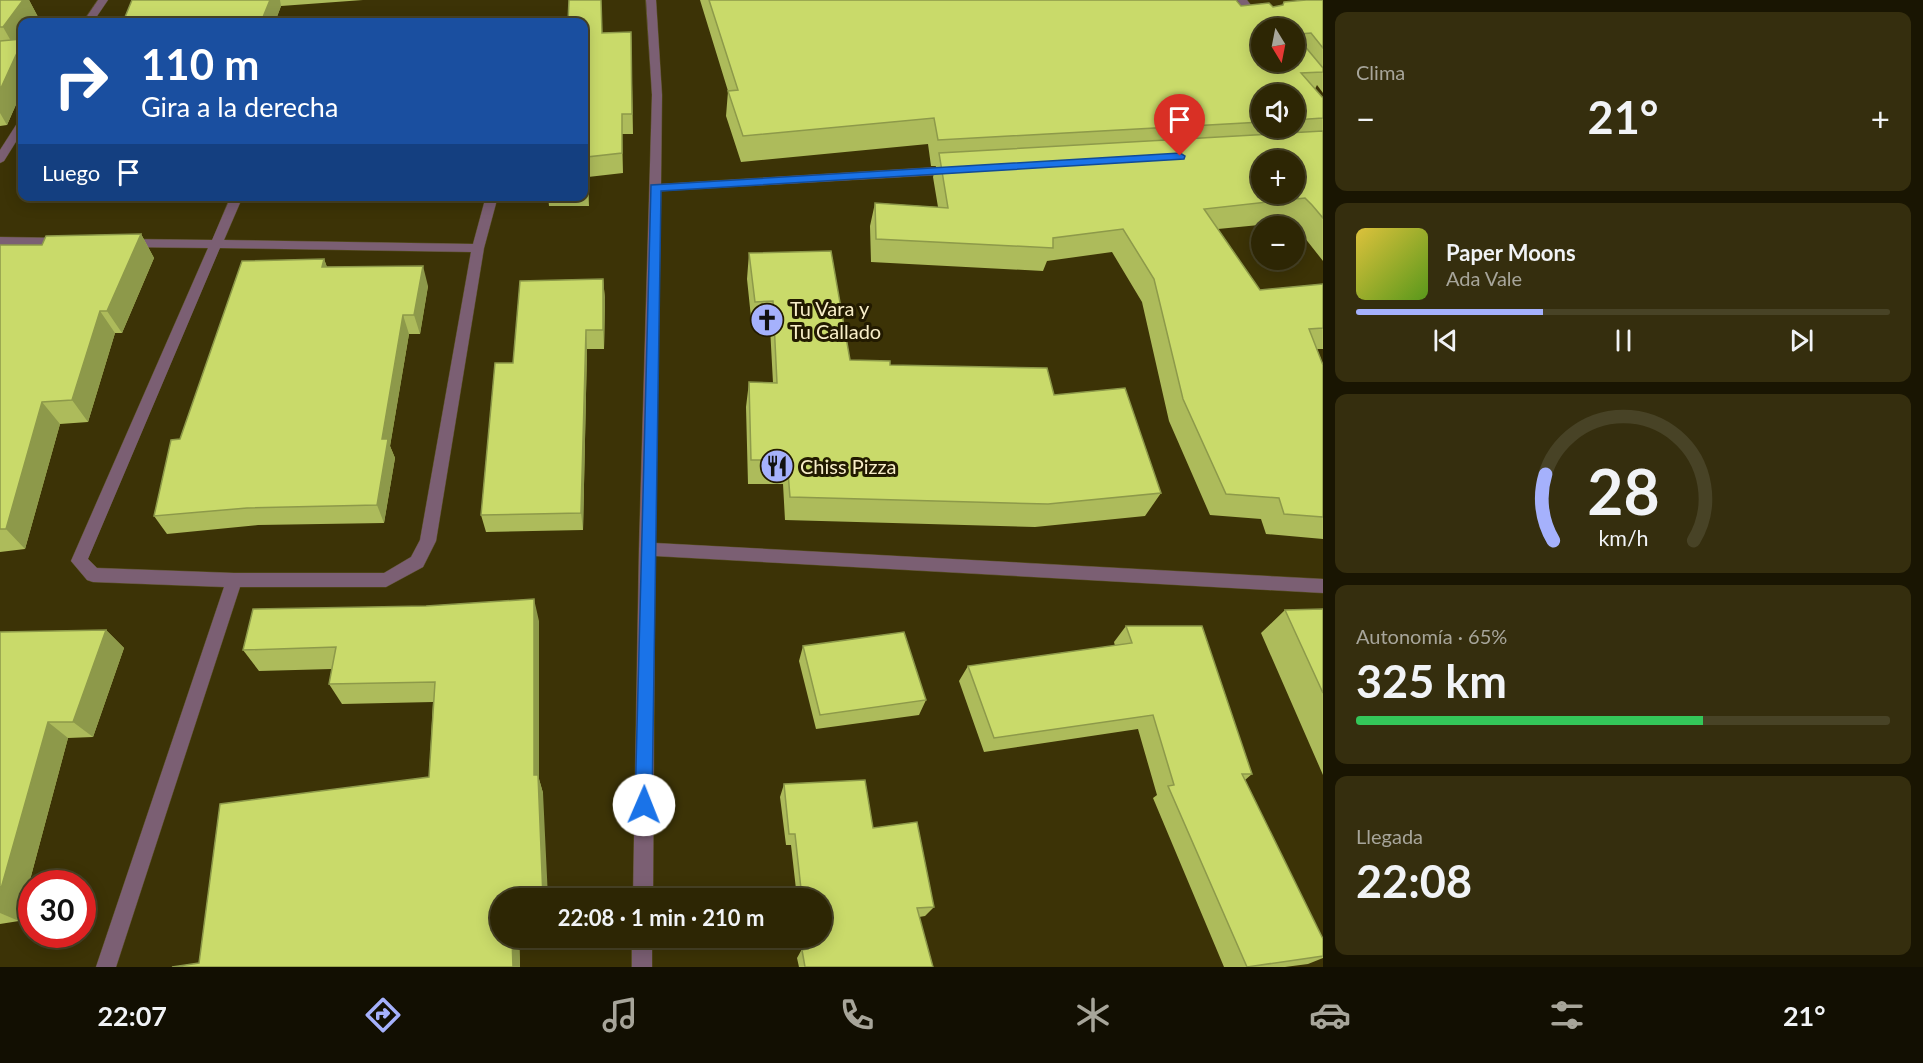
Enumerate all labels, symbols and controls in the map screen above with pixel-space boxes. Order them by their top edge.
north arrow [1251,18,1305,72]
map controls [1251,18,1305,270]
text: 110 m [141,39,259,89]
icon: right [42,42,120,120]
text: Clima [1356,60,1405,84]
button: sound [1251,84,1305,138]
text: Gira a la derecha [141,90,338,123]
text: 21° [1588,90,1658,144]
pin [1154,94,1205,156]
text: − [1356,98,1375,138]
text: + [1871,98,1890,138]
icon: arrive [1163,103,1196,136]
button: + [1251,150,1305,204]
icon: arrive [112,156,145,189]
text: Luego [42,159,100,186]
button: − [1251,216,1305,270]
text: Paper Moons [1446,239,1576,266]
text: Ada Vale [1446,266,1522,290]
place label: Tu Vara y Tu Callado [790,296,881,343]
church icon: Tu Vara y Tu Callado [749,302,785,338]
icon: previous [1429,324,1462,357]
icon: pause [1607,324,1640,357]
icon: next [1785,324,1818,357]
restaurant icon: Chiss Pizza [759,448,795,484]
text: 28 [1587,453,1659,528]
place label: Chiss Pizza [800,454,897,478]
text: km/h [1598,525,1648,551]
text: Autonomía · 65% [1356,624,1507,648]
text: 325 km [1356,654,1507,708]
position arrow [612,773,676,837]
text: Llegada [1356,824,1423,848]
text: 22:08 [1356,854,1472,908]
speed limit sign: 30 [18,870,96,948]
text: 22:08 · 1 min · 210 m [558,904,764,931]
icon: directions [362,994,404,1036]
icon: music [599,994,641,1036]
icon: phone [836,994,878,1036]
icon: climate [1072,994,1114,1036]
icon: car [1309,994,1351,1036]
icon: filters [1546,994,1588,1036]
text: 22:07 [97,999,167,1032]
text: 21° [1783,999,1825,1032]

